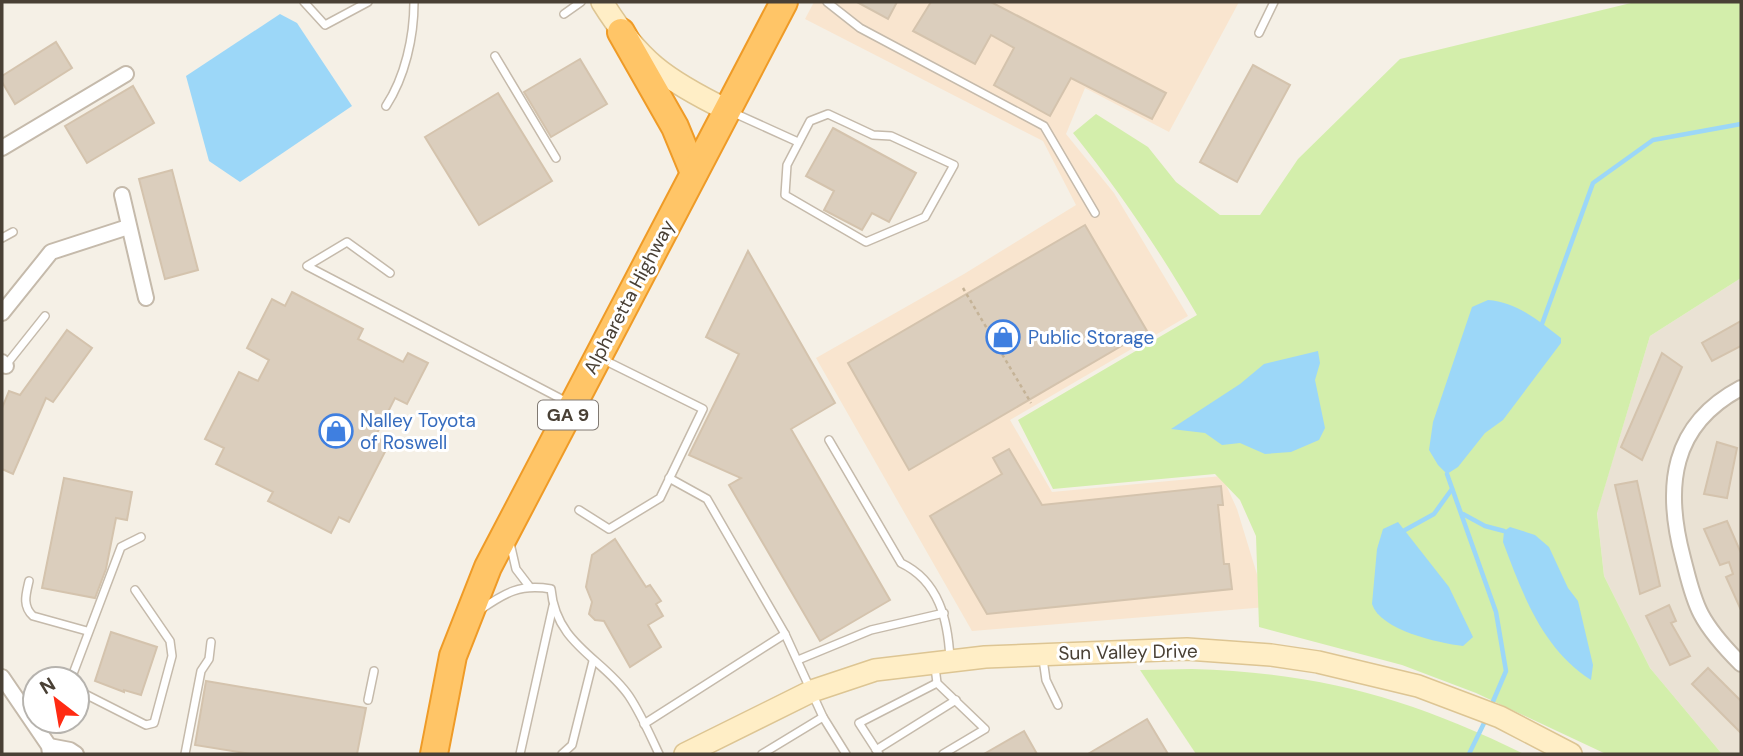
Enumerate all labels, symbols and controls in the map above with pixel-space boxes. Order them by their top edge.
street label: Alpharetta Highway [578,215,680,378]
shop icon: Public Storage [984,318,1022,356]
place label: Public Storage [1028,325,1154,350]
road number: GA 9 [538,400,598,430]
place label: Nalley Toyota of Roswell [360,408,476,455]
shop icon: Nalley Toyota of Roswell [317,412,355,450]
street label: Sun Valley Drive [1058,638,1198,666]
north arrow [21,665,91,735]
text: N [35,672,60,700]

